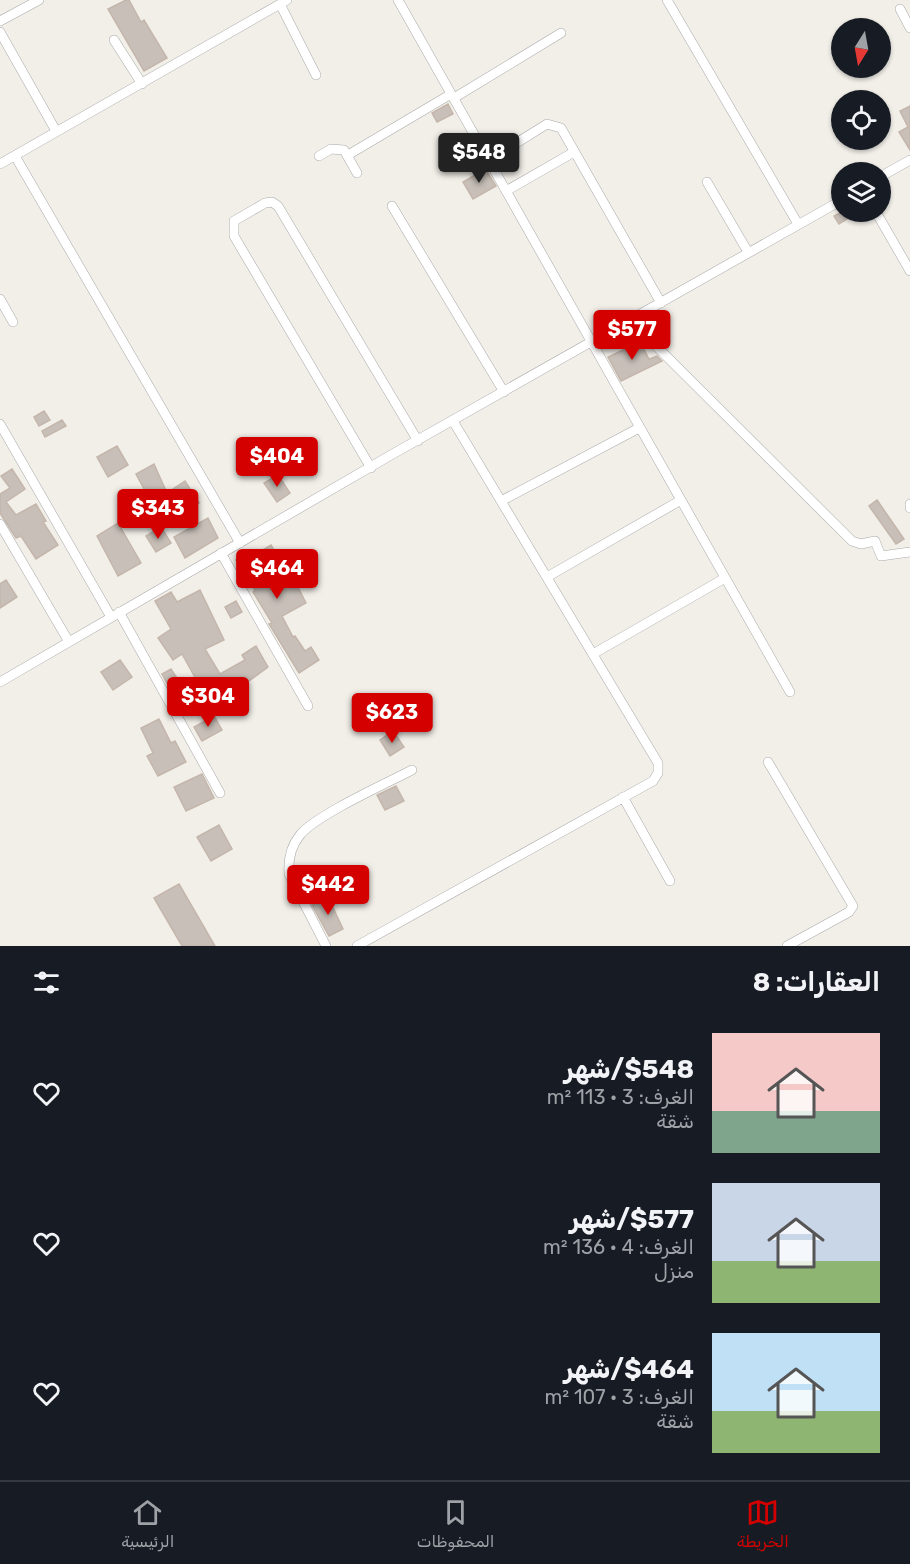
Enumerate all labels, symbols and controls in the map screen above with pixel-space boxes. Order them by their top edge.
north arrow [831,18,891,78]
map controls [831,18,891,222]
button: locate [831,90,891,150]
pin: $548 [443,133,515,184]
text: $548 [452,140,506,164]
button: layers [831,162,891,222]
pin: $577 [596,310,668,361]
text: $577 [607,317,657,341]
pin: $404 [241,437,313,488]
text: $404 [250,444,304,468]
pin: $343 [122,489,194,540]
text: $343 [131,496,185,520]
pin: $464 [241,549,313,600]
text: $464 [250,556,304,580]
pin: $304 [172,677,244,728]
text: $304 [181,684,235,708]
pin: $623 [356,693,428,744]
text: $623 [366,700,418,724]
pin: $442 [292,865,364,916]
text: $442 [301,872,355,896]
icon: filters [30,966,63,999]
text: العقارات: 8 [753,967,880,998]
text: $548/شهر [564,1054,694,1085]
icon: home [760,1057,832,1129]
icon: heart [30,1077,63,1110]
text: الغرف: 3 · 113 m² [547,1085,694,1109]
text: شقة [656,1109,694,1133]
text: $577/شهر [570,1204,694,1235]
icon: home [760,1207,832,1279]
icon: heart [30,1227,63,1260]
text: الغرف: 4 · 136 m² [543,1235,694,1259]
text: منزل [654,1259,694,1283]
text: $464/شهر [564,1354,694,1385]
icon: home [760,1357,832,1429]
icon: heart [30,1377,63,1410]
text: الغرف: 3 · 107 m² [544,1385,694,1409]
text: شقة [656,1409,694,1433]
tab: الرئيسية [121,1496,174,1551]
tab: المحفوظات [417,1496,494,1551]
tab: الخريطة [737,1496,789,1551]

